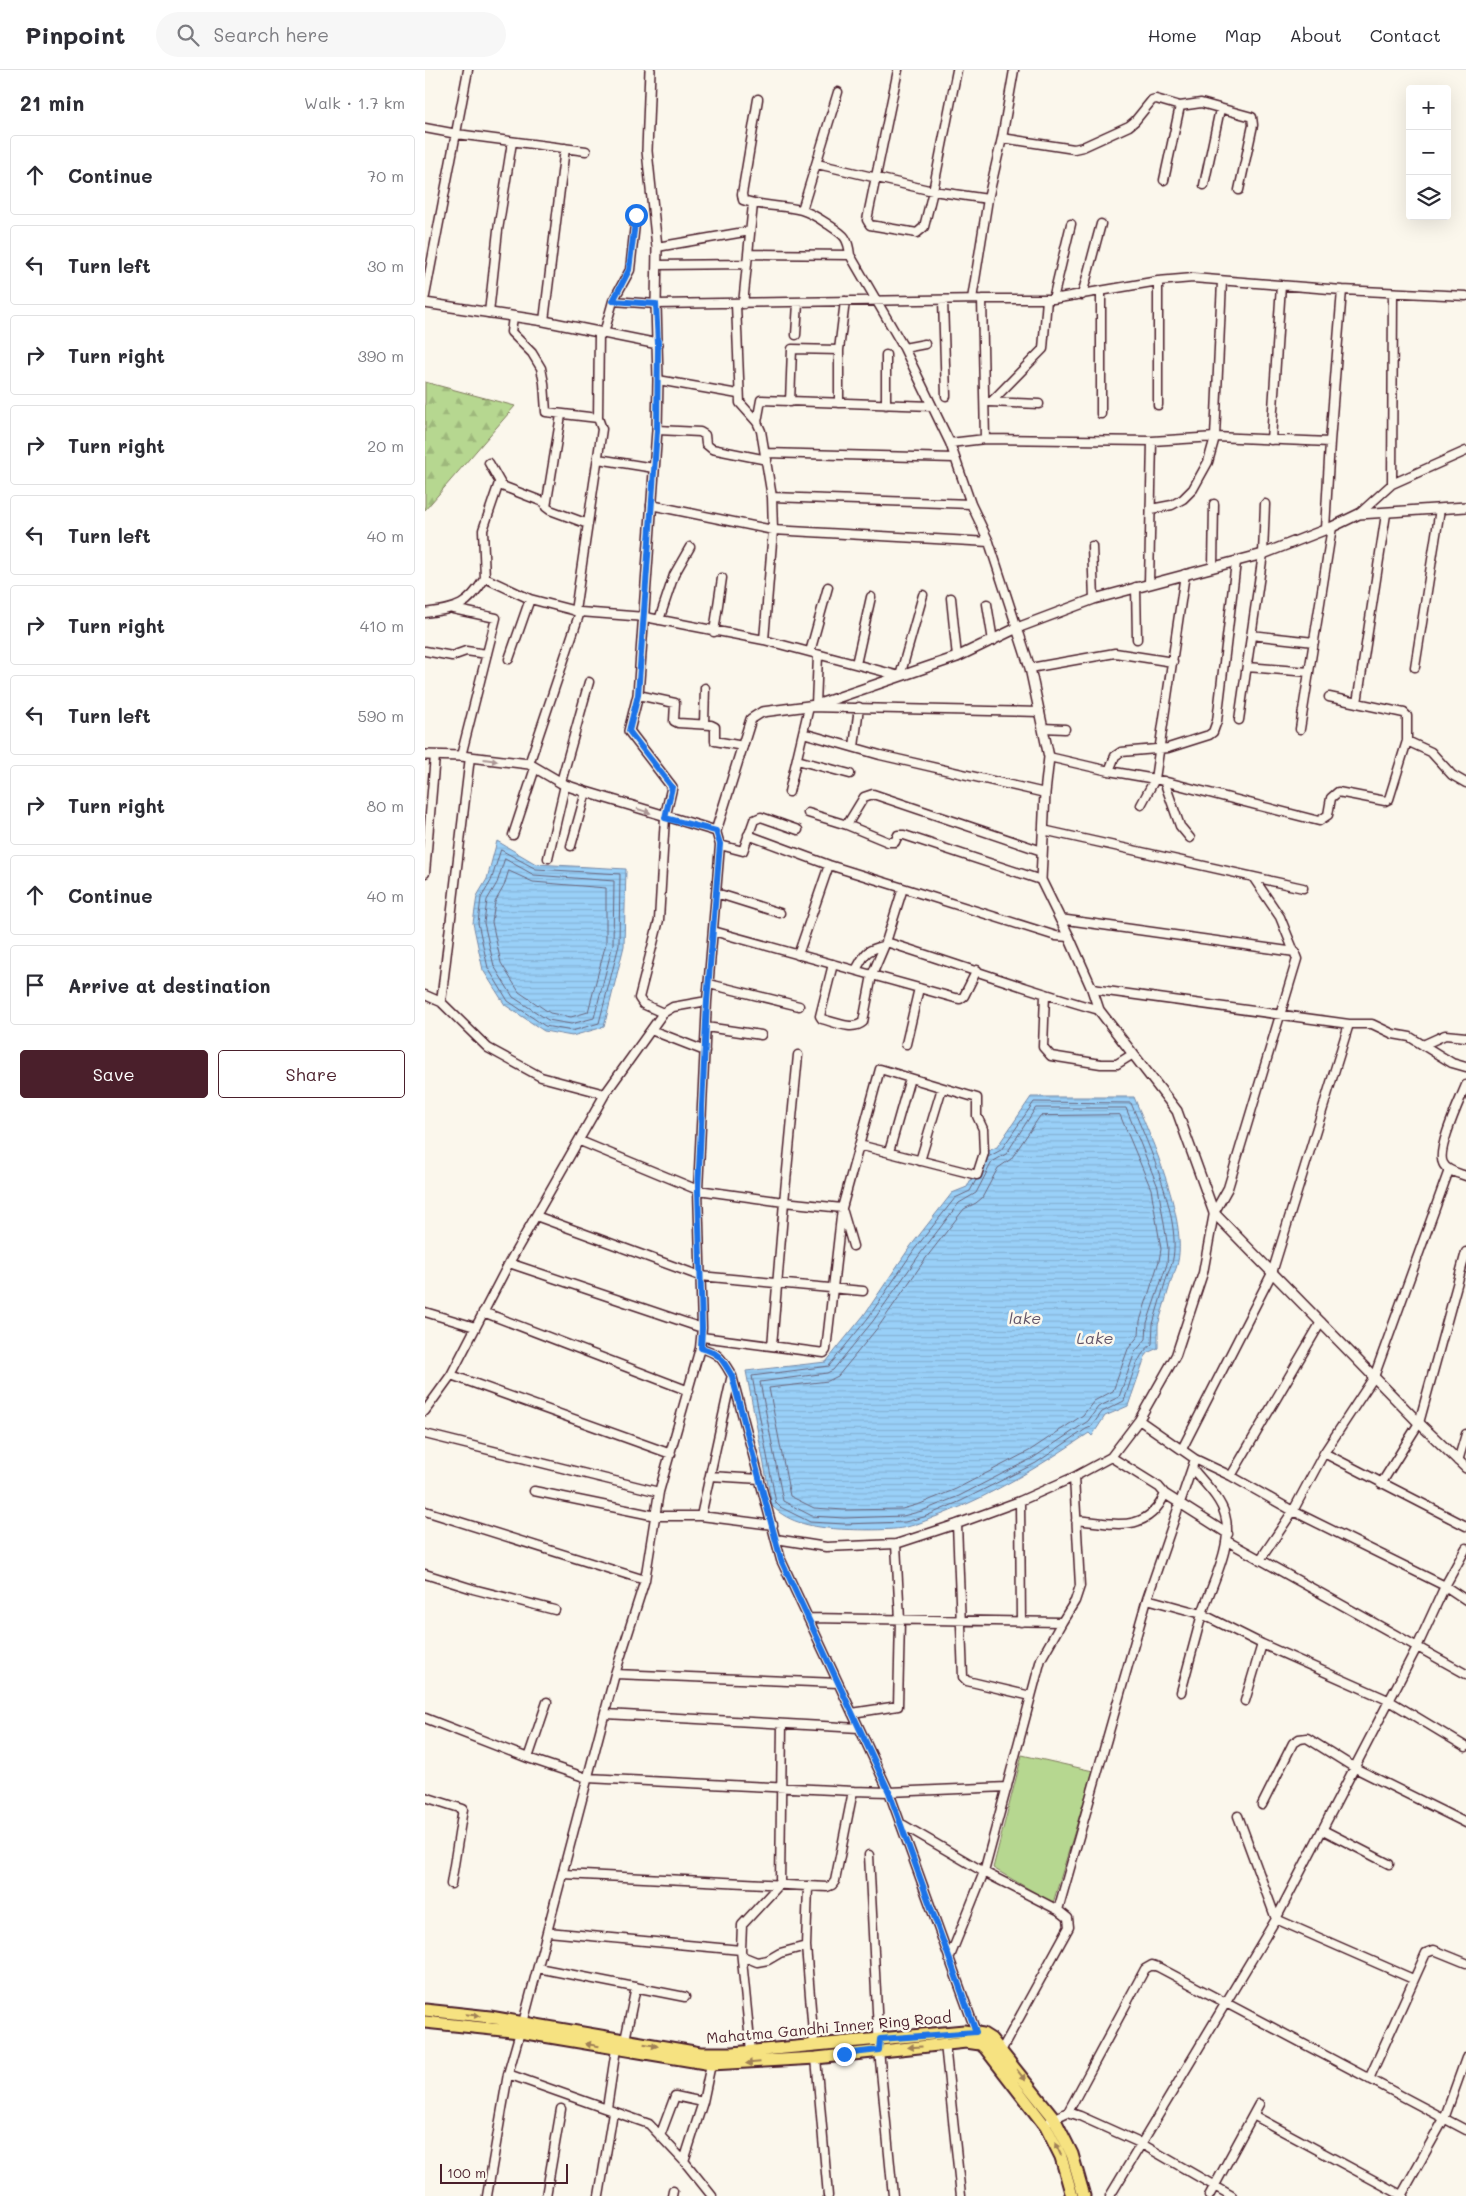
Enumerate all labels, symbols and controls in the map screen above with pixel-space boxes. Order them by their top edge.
search box [156,12,506,57]
text: Pinpoint [25,19,126,50]
icon: search [174,21,202,49]
text: Search here [214,22,329,47]
text: Home [1148,23,1197,47]
text: Map [1225,23,1261,47]
text: About [1289,23,1342,47]
text: Contact [1370,23,1441,47]
map controls [1406,85,1451,220]
button: + [1406,85,1451,130]
text: 21 min [20,89,84,116]
text: Walk · 1.7 km [304,92,405,113]
button: − [1406,130,1451,175]
icon: ahead [21,161,49,189]
text: Continue [68,163,153,188]
text: 70 m [367,165,404,186]
button: layers [1406,175,1451,220]
route start [625,204,648,227]
icon: left [21,251,49,279]
text: Turn left [68,253,151,278]
text: 30 m [367,255,404,276]
icon: right [21,341,49,369]
text: Turn right [68,343,165,368]
text: 390 m [357,345,404,366]
icon: right [21,431,49,459]
text: Turn right [68,433,165,458]
text: 20 m [367,435,404,456]
icon: left [21,521,49,549]
text: Turn left [68,523,151,548]
text: 40 m [367,525,404,546]
icon: right [21,611,49,639]
text: Turn right [68,613,165,638]
text: 410 m [360,615,404,636]
icon: left [21,701,49,729]
text: Turn left [68,703,151,728]
text: 590 m [357,705,404,726]
one-way arrow [483,756,499,764]
icon: right [21,791,49,819]
text: Turn right [68,793,165,818]
text: 80 m [367,795,404,816]
one-way arrow [636,807,651,815]
icon: ahead [21,881,49,909]
text: Continue [68,883,153,908]
text: 40 m [367,885,404,906]
icon: arrive [21,971,49,999]
text: Arrive at destination [68,973,271,998]
button: Save [20,1050,208,1098]
button: Share [218,1050,405,1098]
water label: lake [1009,1307,1041,1328]
water label: Lake [1077,1327,1113,1348]
street label: Mahatma Gandhi Inner Ring Road [705,2006,952,2048]
one-way arrow [466,2011,482,2019]
one-way arrow [584,2040,600,2048]
one-way arrow [643,2041,659,2049]
route end [833,2043,856,2066]
one-way arrow [906,2043,922,2051]
one-way arrow [745,2059,761,2067]
one-way arrow [1015,2068,1026,2081]
one-way arrow [1054,2142,1062,2157]
scale bar [440,2161,567,2184]
text: 100 m [447,2163,486,2182]

